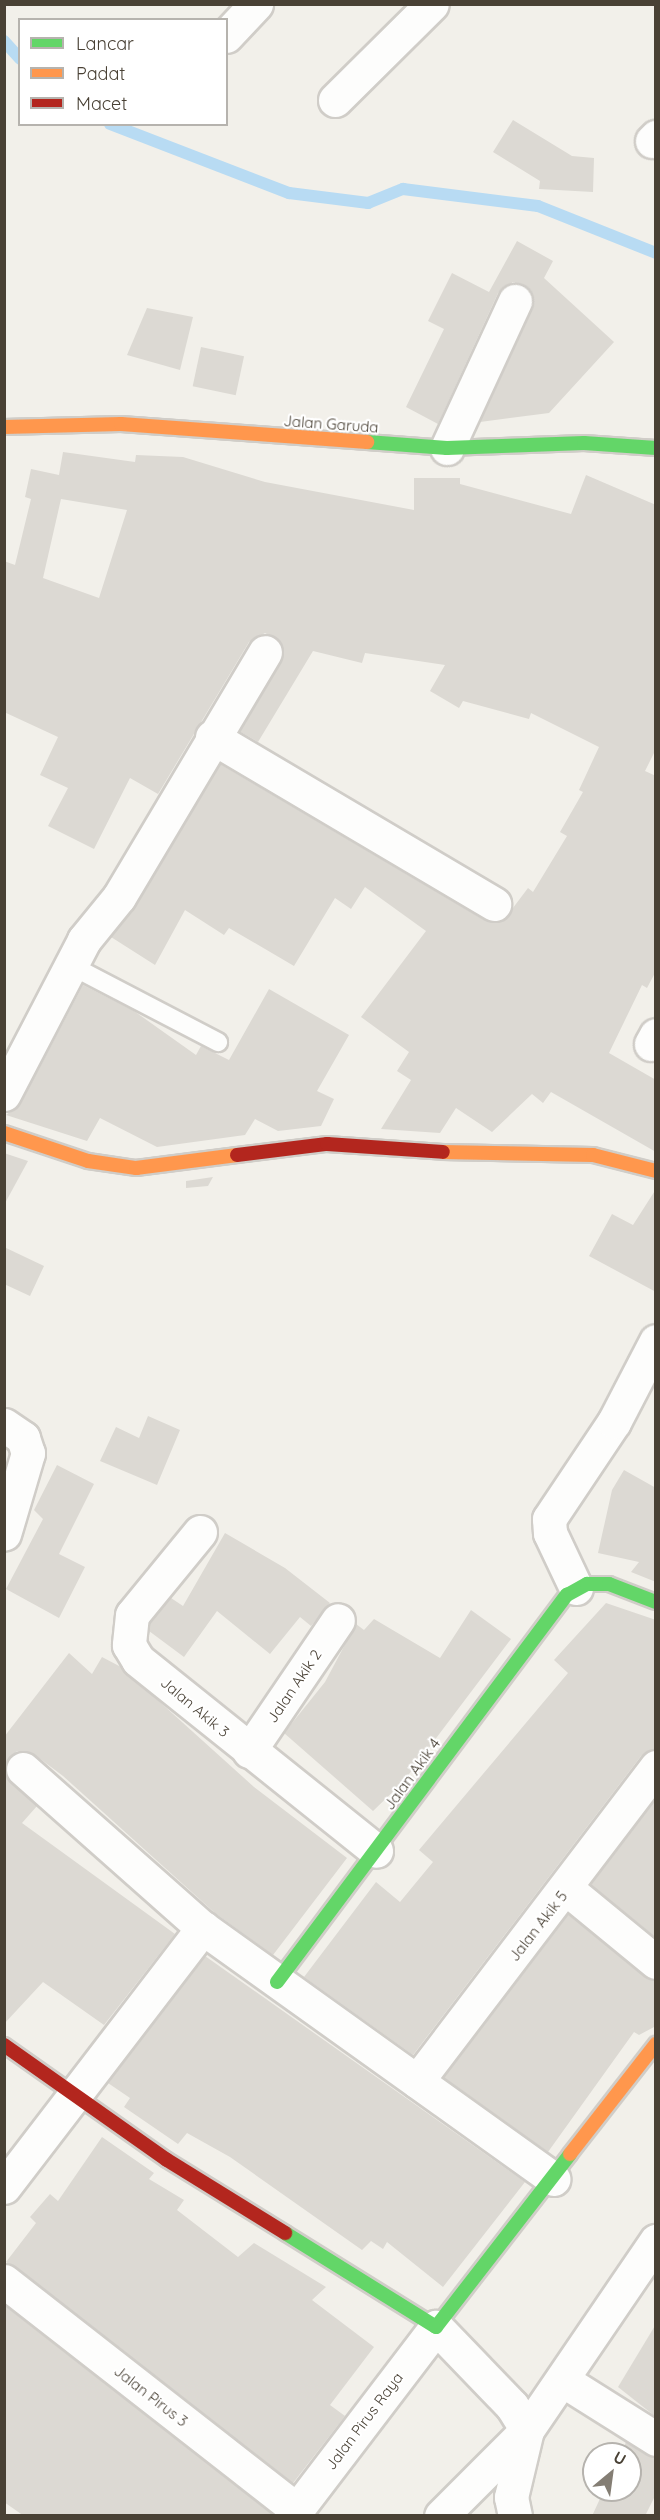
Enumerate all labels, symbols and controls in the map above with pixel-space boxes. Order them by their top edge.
legend [18,18,228,126]
text: Lancar [76,32,134,55]
text: Padat [76,62,125,85]
text: Macet [76,92,127,115]
street label: Jalan Garuda [283,412,379,436]
street label: Jalan Akik 2 [263,1646,325,1726]
street label: Jalan Akik 3 [157,1673,233,1741]
street label: Jalan Akik 4 [380,1735,444,1813]
street label: Jalan Akik 5 [505,1887,571,1965]
street label: Jalan Pirus 3 [111,2362,191,2430]
street label: Jalan Pirus Raya [321,2369,407,2473]
north arrow [582,2442,642,2502]
text: U [610,2447,630,2469]

